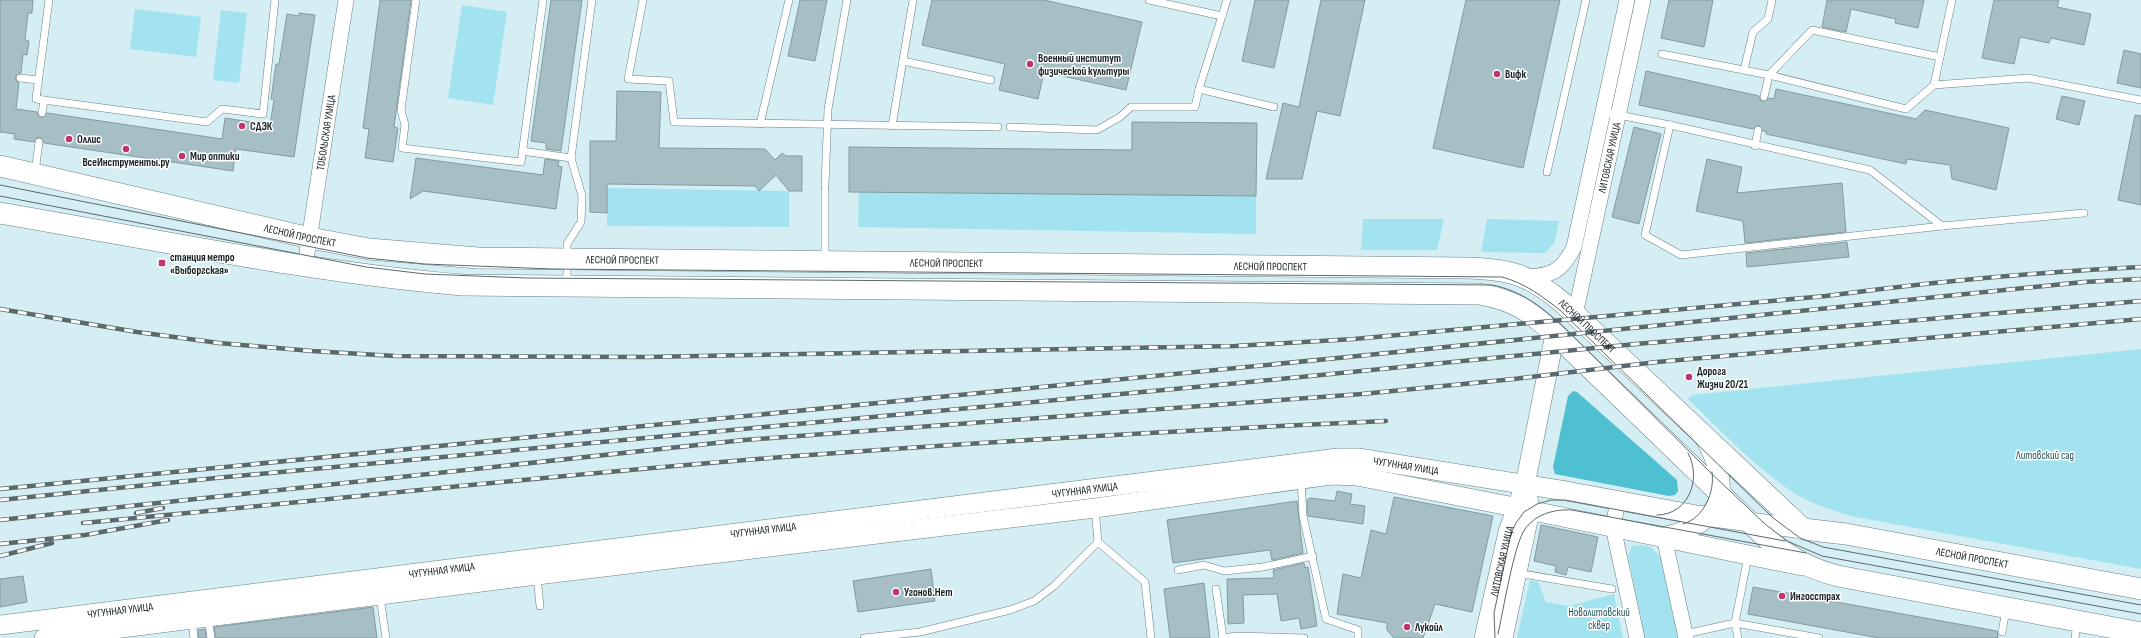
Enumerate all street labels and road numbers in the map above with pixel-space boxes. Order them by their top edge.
street label: ТОБОЛЬСКАЯ УЛИЦА [313,94,338,171]
street label: ЛИТОВСКАЯ УЛИЦА [1595,121,1623,195]
street label: ЛЕСНОЙ ПРОСПЕКТ [262,221,338,249]
street label: ЛЕСНОЙ ПРОСПЕКТ [585,252,660,266]
street label: ЛЕСНОЙ ПРОСПЕКТ [909,255,984,270]
street label: ЛЕСНОЙ ПРОСПЕКТ [1233,258,1308,273]
street label: ЛЕСНОЙ ПРОСПЕКТ [1556,295,1619,356]
street label: ЧУГУННАЯ УЛИЦА [1372,454,1440,477]
street label: ЧУГУННАЯ УЛИЦА [1051,479,1118,500]
street label: ЧУГУННАЯ УЛИЦА [729,519,797,540]
street label: ЛИТОВСКАЯ УЛИЦА [1487,524,1516,598]
street label: ЛЕСНОЙ ПРОСПЕКТ [1934,544,2010,571]
street label: ЧУГУННАЯ УЛИЦА [408,559,475,580]
street label: ЧУГУННАЯ УЛИЦА [86,599,154,621]

